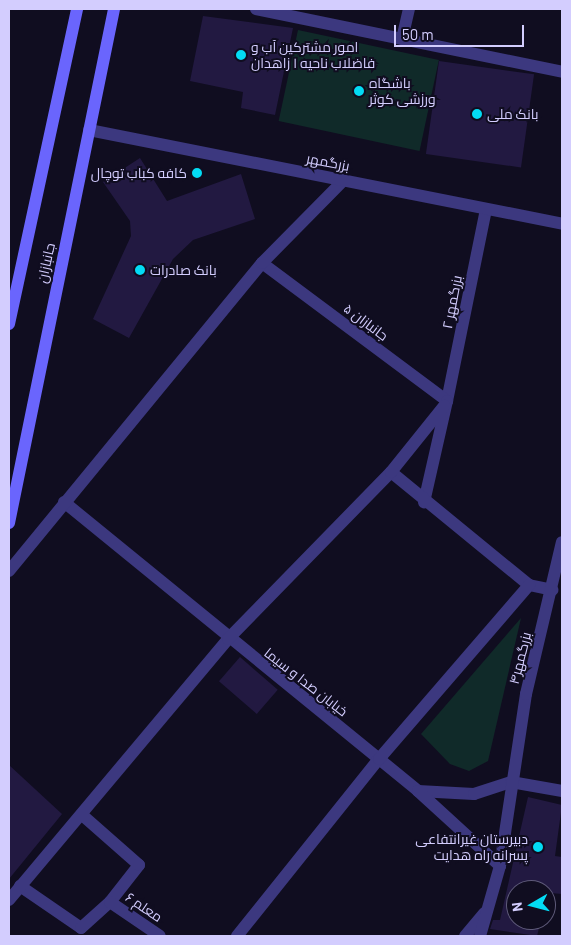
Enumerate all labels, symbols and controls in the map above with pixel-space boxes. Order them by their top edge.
scale bar [396,15,526,47]
text: 50 m [402,25,434,43]
place label: امور مشترکین آب و فاضلاب ناحیه ۱ زاهدان [251,39,375,72]
marker: امور مشترکین آب و فاضلاب ناحیه ۱ زاهدان [235,49,247,61]
place label: باشگاه ورزشی کوثر [369,75,436,108]
marker: باشگاه ورزشی کوثر [353,85,365,97]
place label: بانک ملی [487,106,539,122]
marker: بانک ملی [471,108,483,120]
street label: بزرگمهر [305,150,351,174]
place label: کافه کباب توچال [91,165,187,181]
marker: کافه کباب توچال [191,167,203,179]
street label: جانبازان [34,241,58,285]
place label: بانک صادرات [150,262,217,278]
marker: بانک صادرات [134,264,146,276]
street label: بزرگمهر ۲ [439,274,465,330]
street label: جانبازان ۵ [341,300,391,344]
street label: بزرگمهر۴ [505,630,535,686]
street label: خیابان صدا و سیما [261,644,351,720]
place label: دبیرستان غیرانتفاعی پسرانه راه هدایت [415,831,528,864]
marker: دبیرستان غیرانتفاعی پسرانه راه هدایت [532,841,544,853]
north arrow [506,880,556,930]
street label: معلم ۶ [122,889,166,925]
text: N [508,901,526,913]

